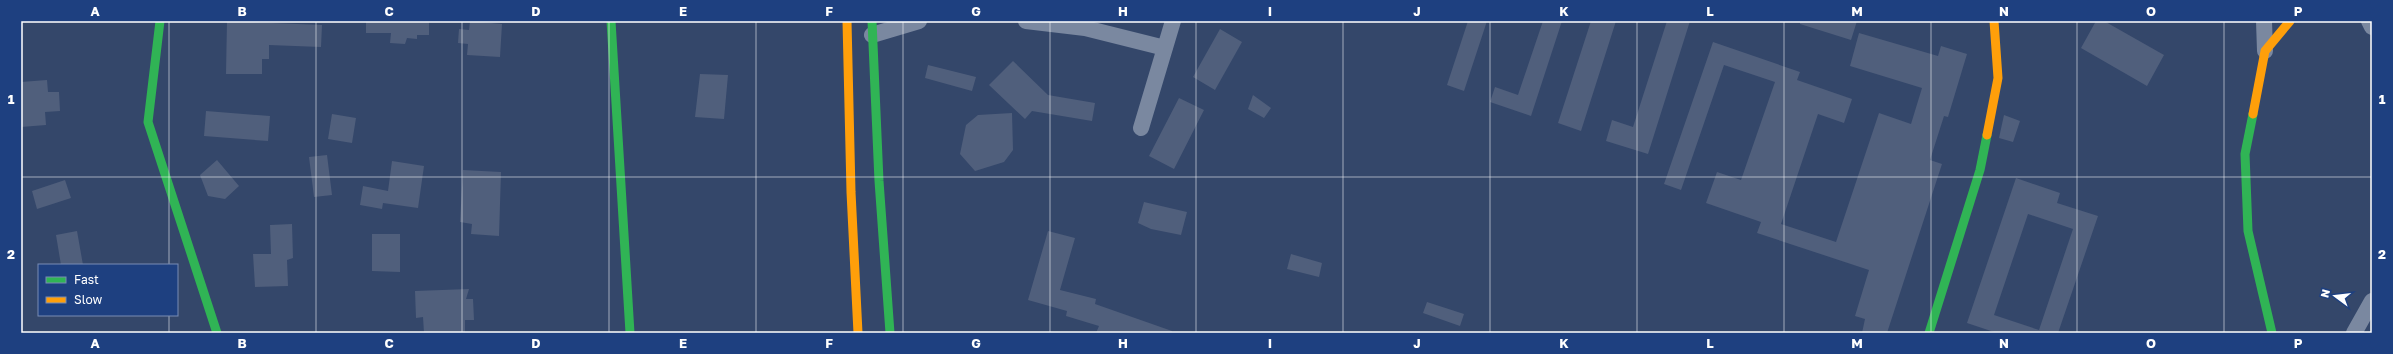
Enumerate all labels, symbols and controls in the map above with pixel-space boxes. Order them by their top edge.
text: A [90,3,100,19]
text: B [237,3,247,19]
text: C [384,3,394,19]
text: D [531,3,541,19]
text: E [679,3,687,19]
text: F [825,3,833,19]
text: G [971,3,981,19]
text: H [1118,3,1128,19]
text: I [1268,3,1272,19]
text: J [1413,3,1421,19]
text: K [1559,3,1569,19]
text: L [1706,3,1714,19]
text: M [1851,3,1863,19]
text: N [1999,3,2009,19]
text: O [2146,3,2156,19]
text: P [2294,3,2303,19]
text: 1 [8,91,15,107]
text: 1 [2379,91,2386,107]
text: 2 [7,246,15,262]
text: 2 [2378,246,2386,262]
legend [38,264,178,316]
text: Fast [74,272,99,287]
north arrow [2315,276,2355,316]
text: N [2317,288,2332,299]
text: Slow [74,292,102,307]
text: A [90,335,100,351]
text: B [237,335,247,351]
text: C [384,335,394,351]
text: D [531,335,541,351]
text: E [679,335,687,351]
text: F [825,335,833,351]
text: G [971,335,981,351]
text: H [1118,335,1128,351]
text: I [1268,335,1272,351]
text: J [1413,335,1421,351]
text: K [1559,335,1569,351]
text: L [1706,335,1714,351]
text: M [1851,335,1863,351]
text: N [1999,335,2009,351]
text: O [2146,335,2156,351]
text: P [2294,335,2303,351]

